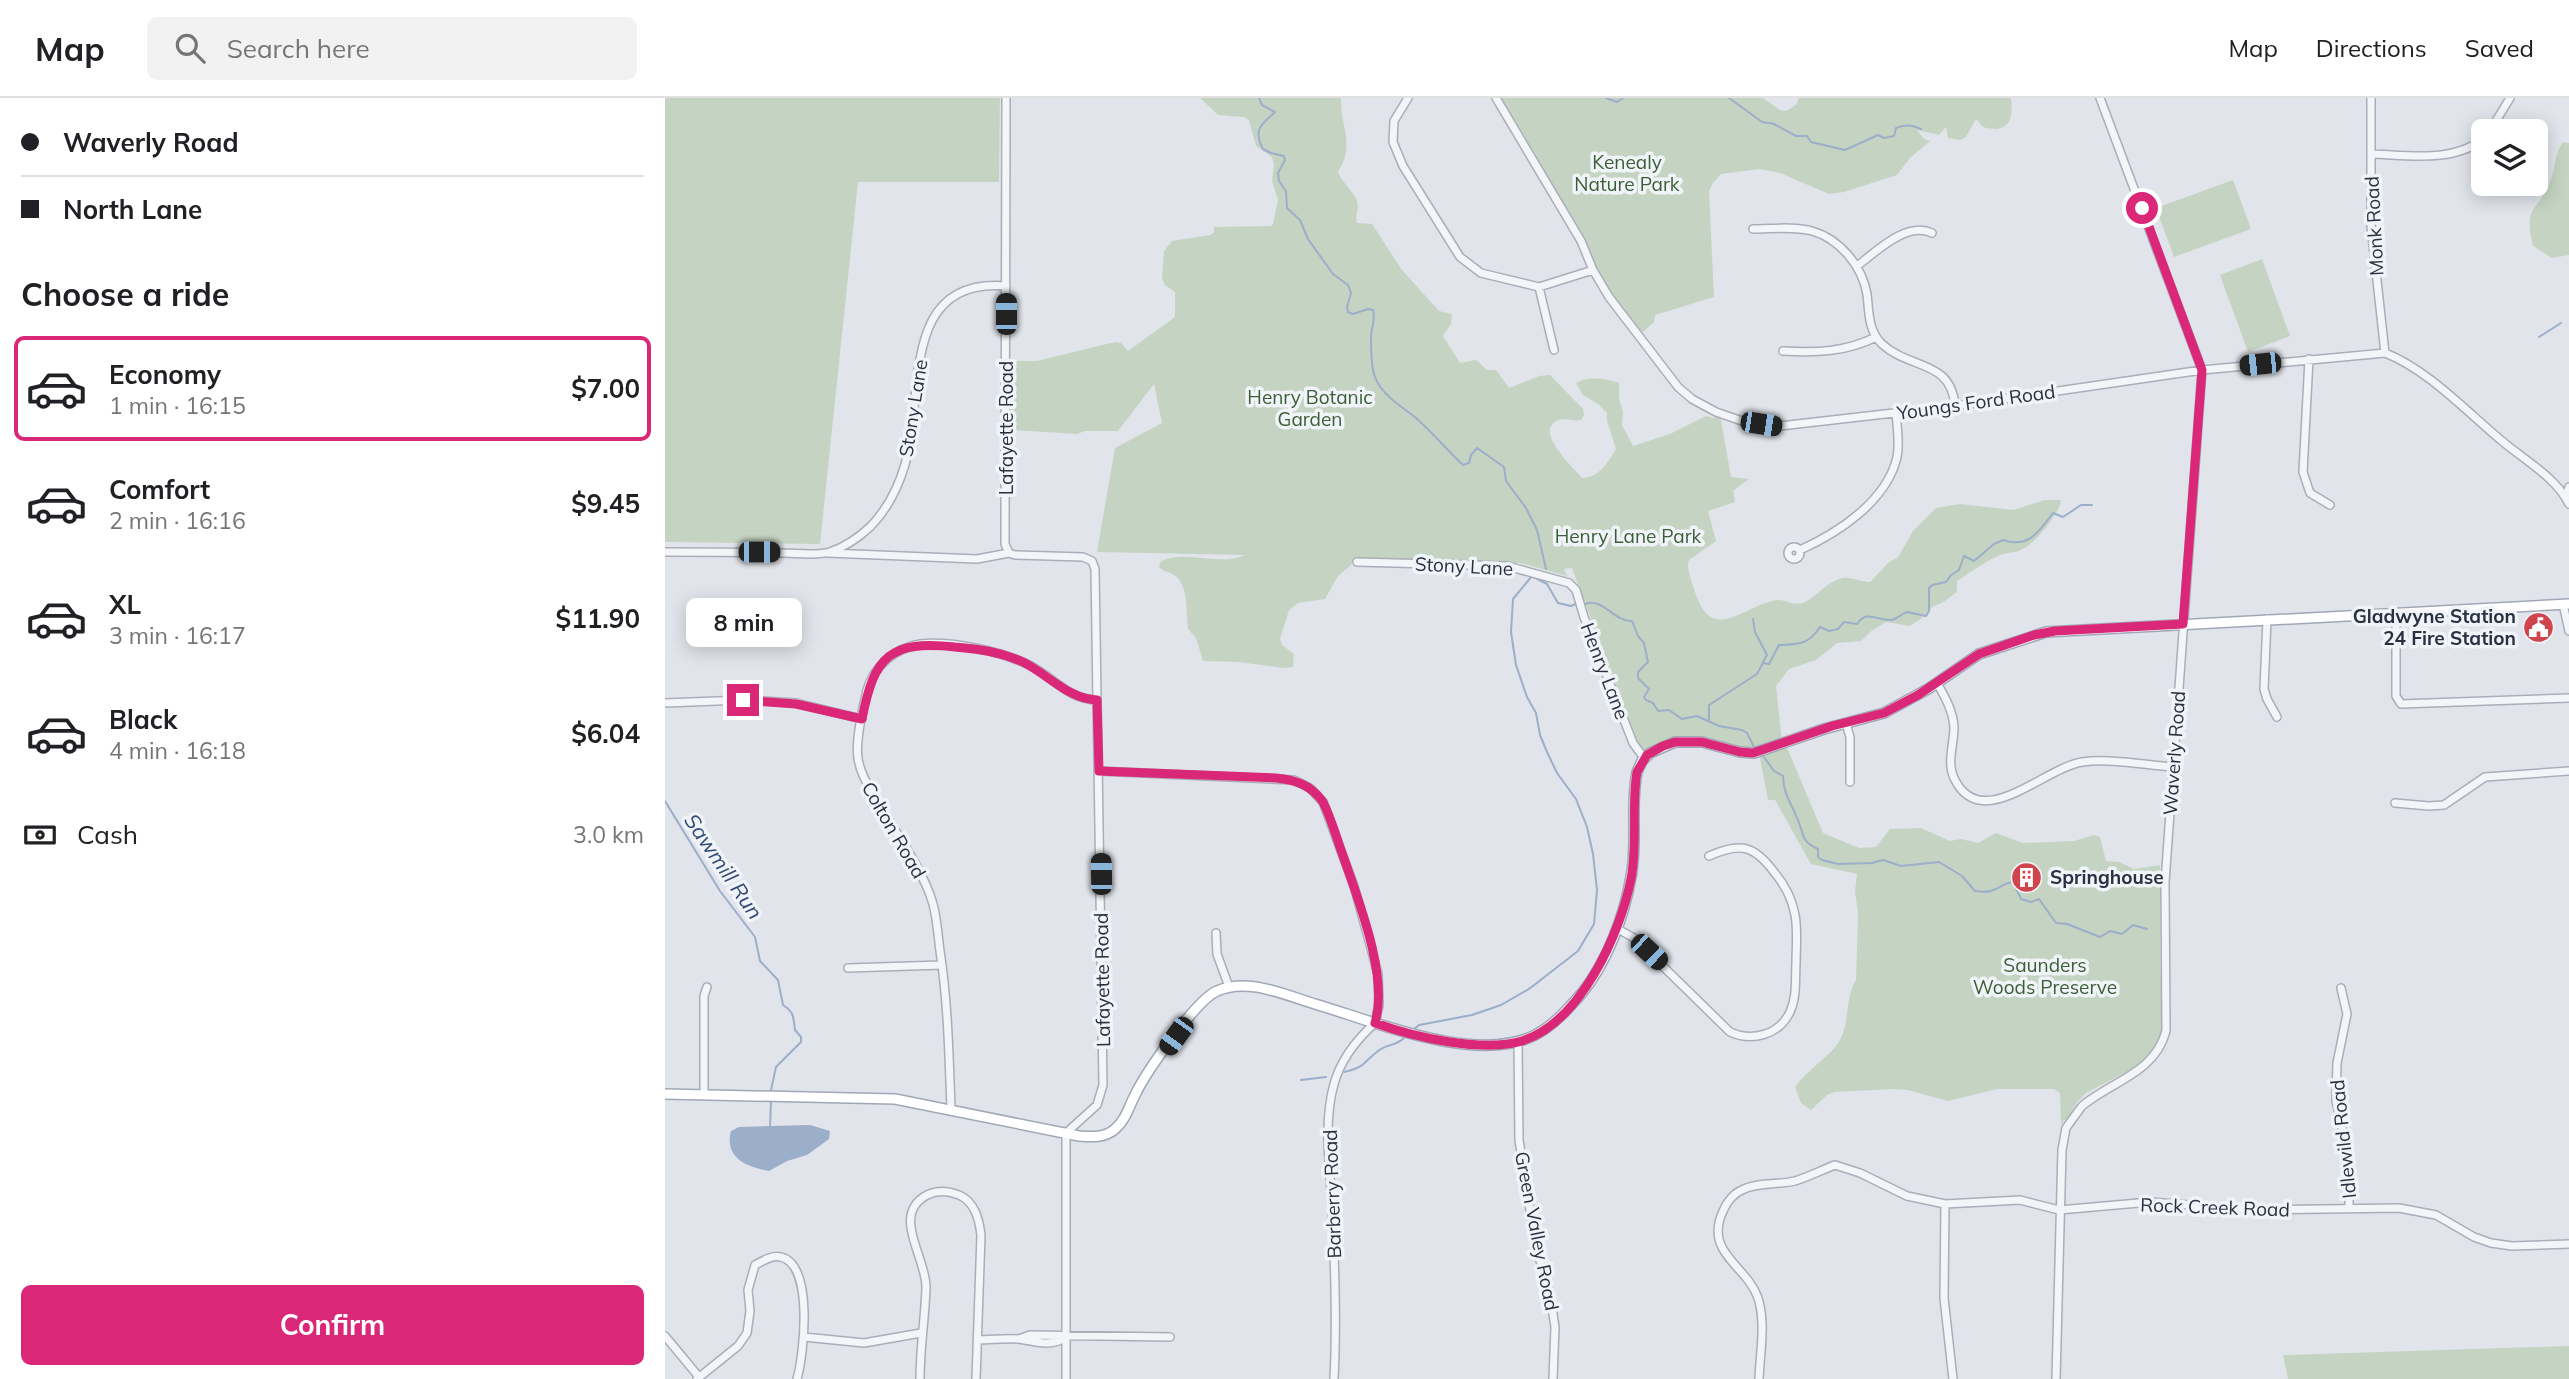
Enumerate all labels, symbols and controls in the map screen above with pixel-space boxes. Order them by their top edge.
search box [147,17,637,80]
text: Map [35,28,105,69]
icon: search [171,29,209,67]
text: Search here [227,32,370,65]
text: Map [2228,33,2278,63]
text: Directions [2316,33,2427,63]
text: Saved [2465,33,2534,63]
map controls [2471,119,2548,196]
button: layers [2471,119,2548,196]
text: Waverly Road [63,126,239,159]
park label: Kenealy Nature Park [1574,150,1680,196]
street label: Monk Road [2359,176,2389,276]
route start [2126,192,2158,224]
text: North Lane [63,193,202,226]
text: Choose a ride [21,274,229,314]
car [996,293,1017,335]
car [2239,351,2282,377]
icon: car [25,357,88,420]
street label: Stony Lane [893,357,933,459]
text: Economy [109,358,221,391]
street label: Lafayette Road [994,361,1018,495]
text: $7.00 [571,372,640,405]
street label: Youngs Ford Road [1894,379,2057,425]
park label: Henry Botanic Garden [1247,385,1373,431]
text: 1 min · 16:15 [109,391,246,420]
car [1739,410,1784,438]
icon: car [25,472,88,535]
text: Comfort [109,473,210,506]
text: $9.45 [571,487,640,520]
text: 2 min · 16:16 [109,506,246,535]
park label: Henry Lane Park [1555,524,1702,548]
car [739,542,781,563]
street label: Stony Lane [1414,551,1514,581]
icon: car [25,587,88,650]
text: XL [109,588,141,621]
callout: 8 min [685,598,801,648]
text: $11.90 [556,602,640,635]
place label: Gladwyne Station 24 Fire Station [2353,604,2516,650]
text: 8 min [714,608,774,637]
public building icon: Gladwyne Station 24 Fire Station [2522,610,2556,644]
street label: Henry Lane [1576,619,1634,723]
text: 3 min · 16:17 [109,621,246,650]
route end [727,684,759,716]
street label: Waverly Road [2158,690,2190,816]
icon: car [25,702,88,765]
text: Black [109,703,177,736]
text: $6.04 [571,717,640,750]
text: 4 min · 16:18 [109,736,246,765]
street label: Colton Road [857,777,931,883]
water label: Sawmill Run [679,808,769,924]
icon: cash [21,816,59,854]
text: Cash [77,818,138,851]
text: 3.0 km [573,820,644,849]
car [1091,853,1112,895]
building icon: Springhouse [2010,860,2044,894]
place label: Springhouse [2050,865,2164,889]
street label: Lafayette Road [1089,913,1115,1047]
car [1627,930,1672,974]
park label: Saunders Woods Preserve [1973,953,2117,999]
car [1156,1013,1197,1059]
street label: Idlewild Road [2325,1078,2361,1200]
street label: Barberry Road [1318,1129,1346,1259]
street label: Green Valley Road [1510,1149,1564,1313]
street label: Rock Creek Road [2140,1192,2290,1222]
button: Confirm [21,1285,644,1365]

